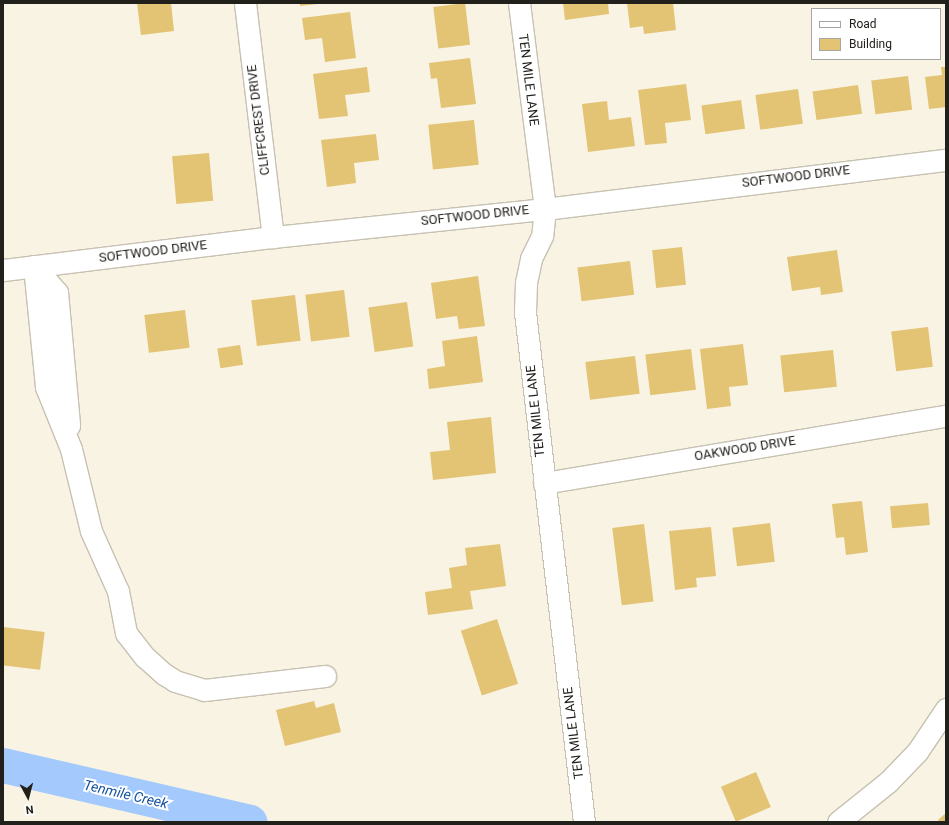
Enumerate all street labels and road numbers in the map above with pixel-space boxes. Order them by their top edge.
street label: TEN MILE LANE [515,33,541,127]
street label: CLIFFCREST DRIVE [244,64,274,176]
street label: SOFTWOOD DRIVE [741,163,851,191]
street label: SOFTWOOD DRIVE [420,203,530,229]
street label: SOFTWOOD DRIVE [98,238,208,266]
street label: TEN MILE LANE [523,364,549,458]
street label: OAKWOOD DRIVE [693,433,797,465]
street label: TEN MILE LANE [561,686,587,780]

